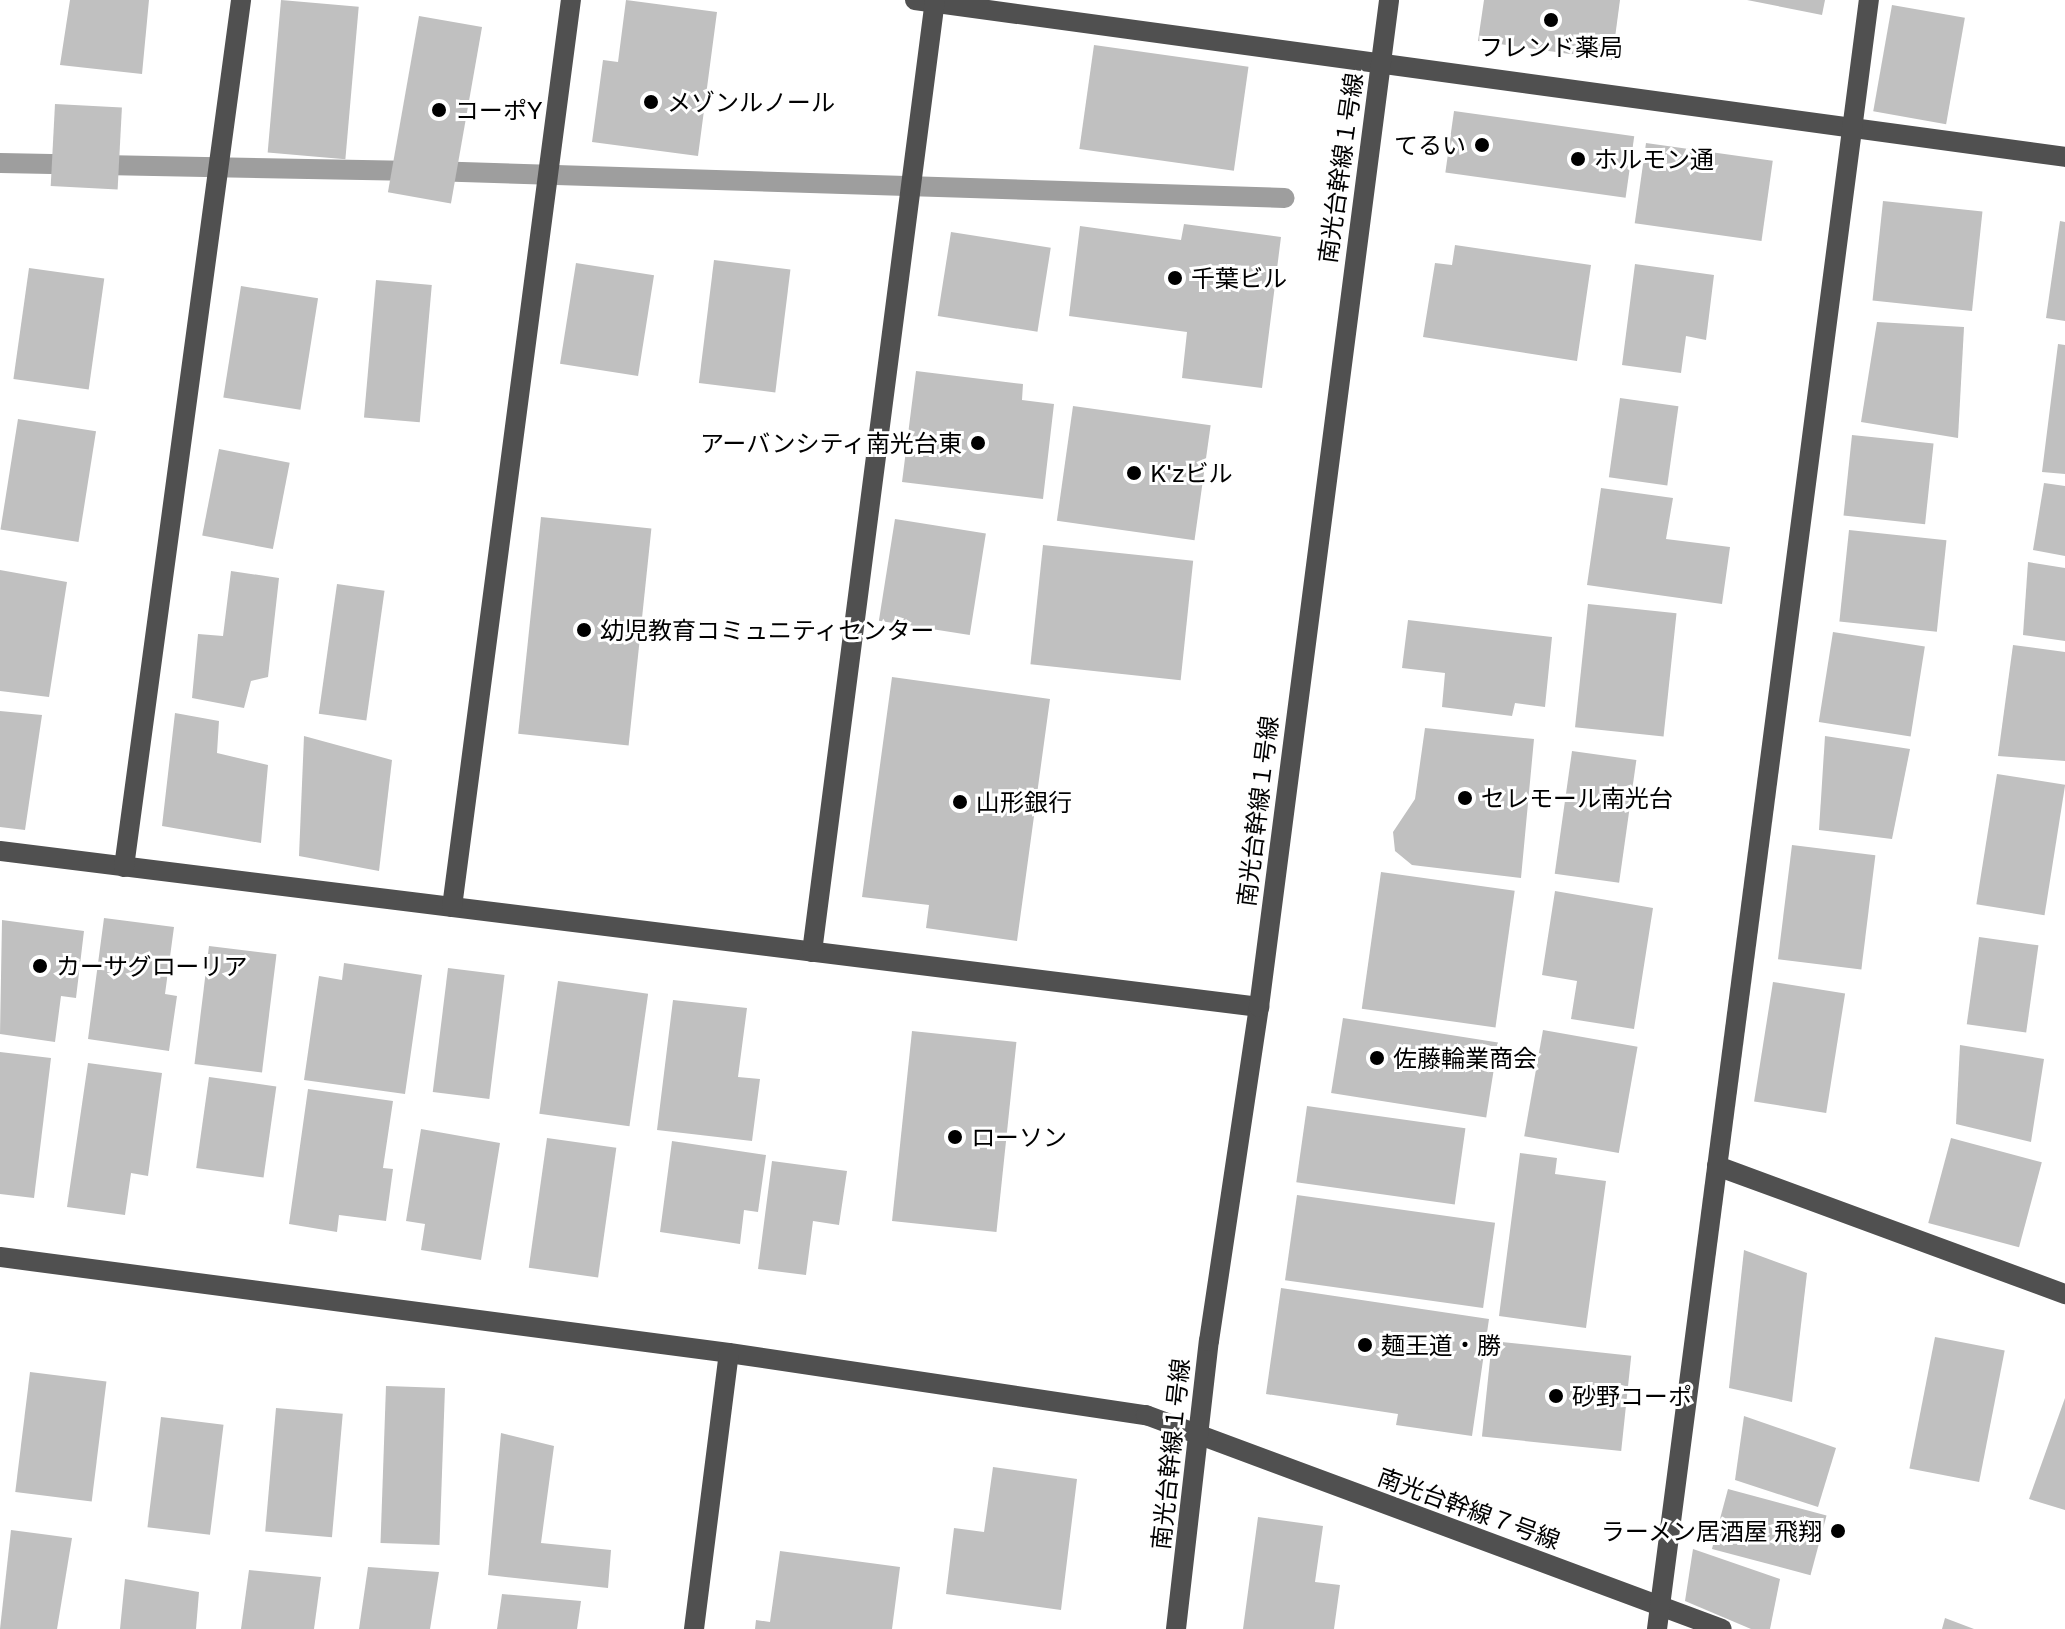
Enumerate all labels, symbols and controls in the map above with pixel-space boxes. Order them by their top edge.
marker: フレンド薬局 [1542,11,1560,29]
place label: フレンド薬局 [1479,33,1623,61]
street label: 南光台幹線１号線 [1312,71,1368,265]
place label: メゾンルノール [667,88,835,116]
marker: メゾンルノール [642,93,660,111]
place label: コーポY [455,96,542,124]
marker: コーポY [430,101,448,119]
place label: てるい [1394,131,1466,159]
marker: てるい [1473,136,1491,154]
place label: ホルモン通 [1594,145,1714,173]
marker: ホルモン通 [1569,150,1587,168]
place label: 千葉ビル [1191,264,1287,292]
marker: 千葉ビル [1166,269,1184,287]
place label: アーバンシティ南光台東 [699,429,962,457]
marker: アーバンシティ南光台東 [969,434,987,452]
place label: K'zビル [1150,459,1233,487]
marker: K'zビル [1125,464,1143,482]
place label: 幼児教育コミュニティセンター [600,616,936,644]
marker: 幼児教育コミュニティセンター [575,621,593,639]
street label: 南光台幹線１号線 [1231,714,1283,908]
place label: セレモール南光台 [1481,784,1673,812]
place label: 山形銀行 [976,788,1072,816]
marker: セレモール南光台 [1456,789,1474,807]
marker: 山形銀行 [951,793,969,811]
place label: カーサグローリア [56,952,248,980]
marker: カーサグローリア [31,957,49,975]
place label: 佐藤輪業商会 [1393,1044,1537,1072]
marker: 佐藤輪業商会 [1368,1049,1386,1067]
place label: ローソン [971,1123,1067,1151]
marker: ローソン [946,1128,964,1146]
place label: 麺王道・勝 [1381,1331,1501,1359]
marker: 麺王道・勝 [1356,1336,1374,1354]
street label: 南光台幹線１号線 [1146,1357,1194,1551]
place label: 砂野コーポ [1572,1382,1692,1410]
marker: 砂野コーポ [1547,1387,1565,1405]
street label: 南光台幹線７号線 [1374,1462,1564,1554]
place label: ラーメン居酒屋 飛翔 [1600,1517,1822,1545]
marker: ラーメン居酒屋 飛翔 [1829,1522,1847,1540]

